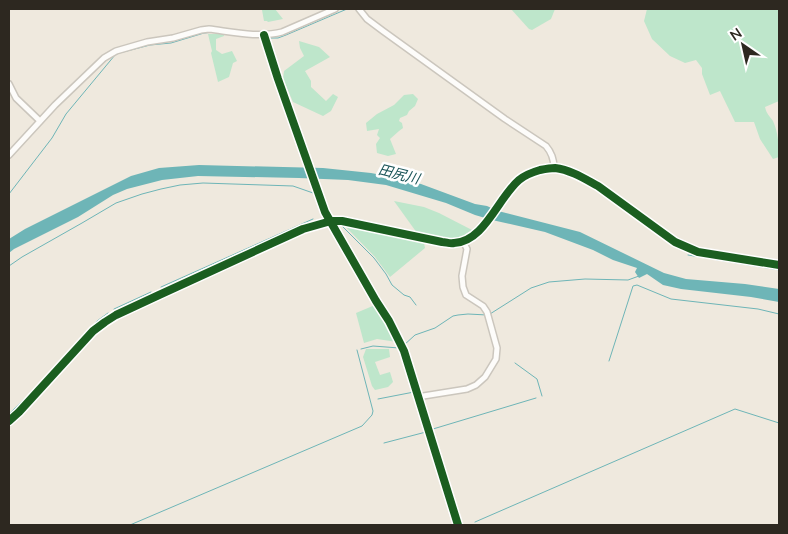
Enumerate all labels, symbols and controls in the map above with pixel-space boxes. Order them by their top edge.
north arrow [718,20,768,70]
text: N [726,24,745,45]
water label: 田尻川 [376,160,423,188]

